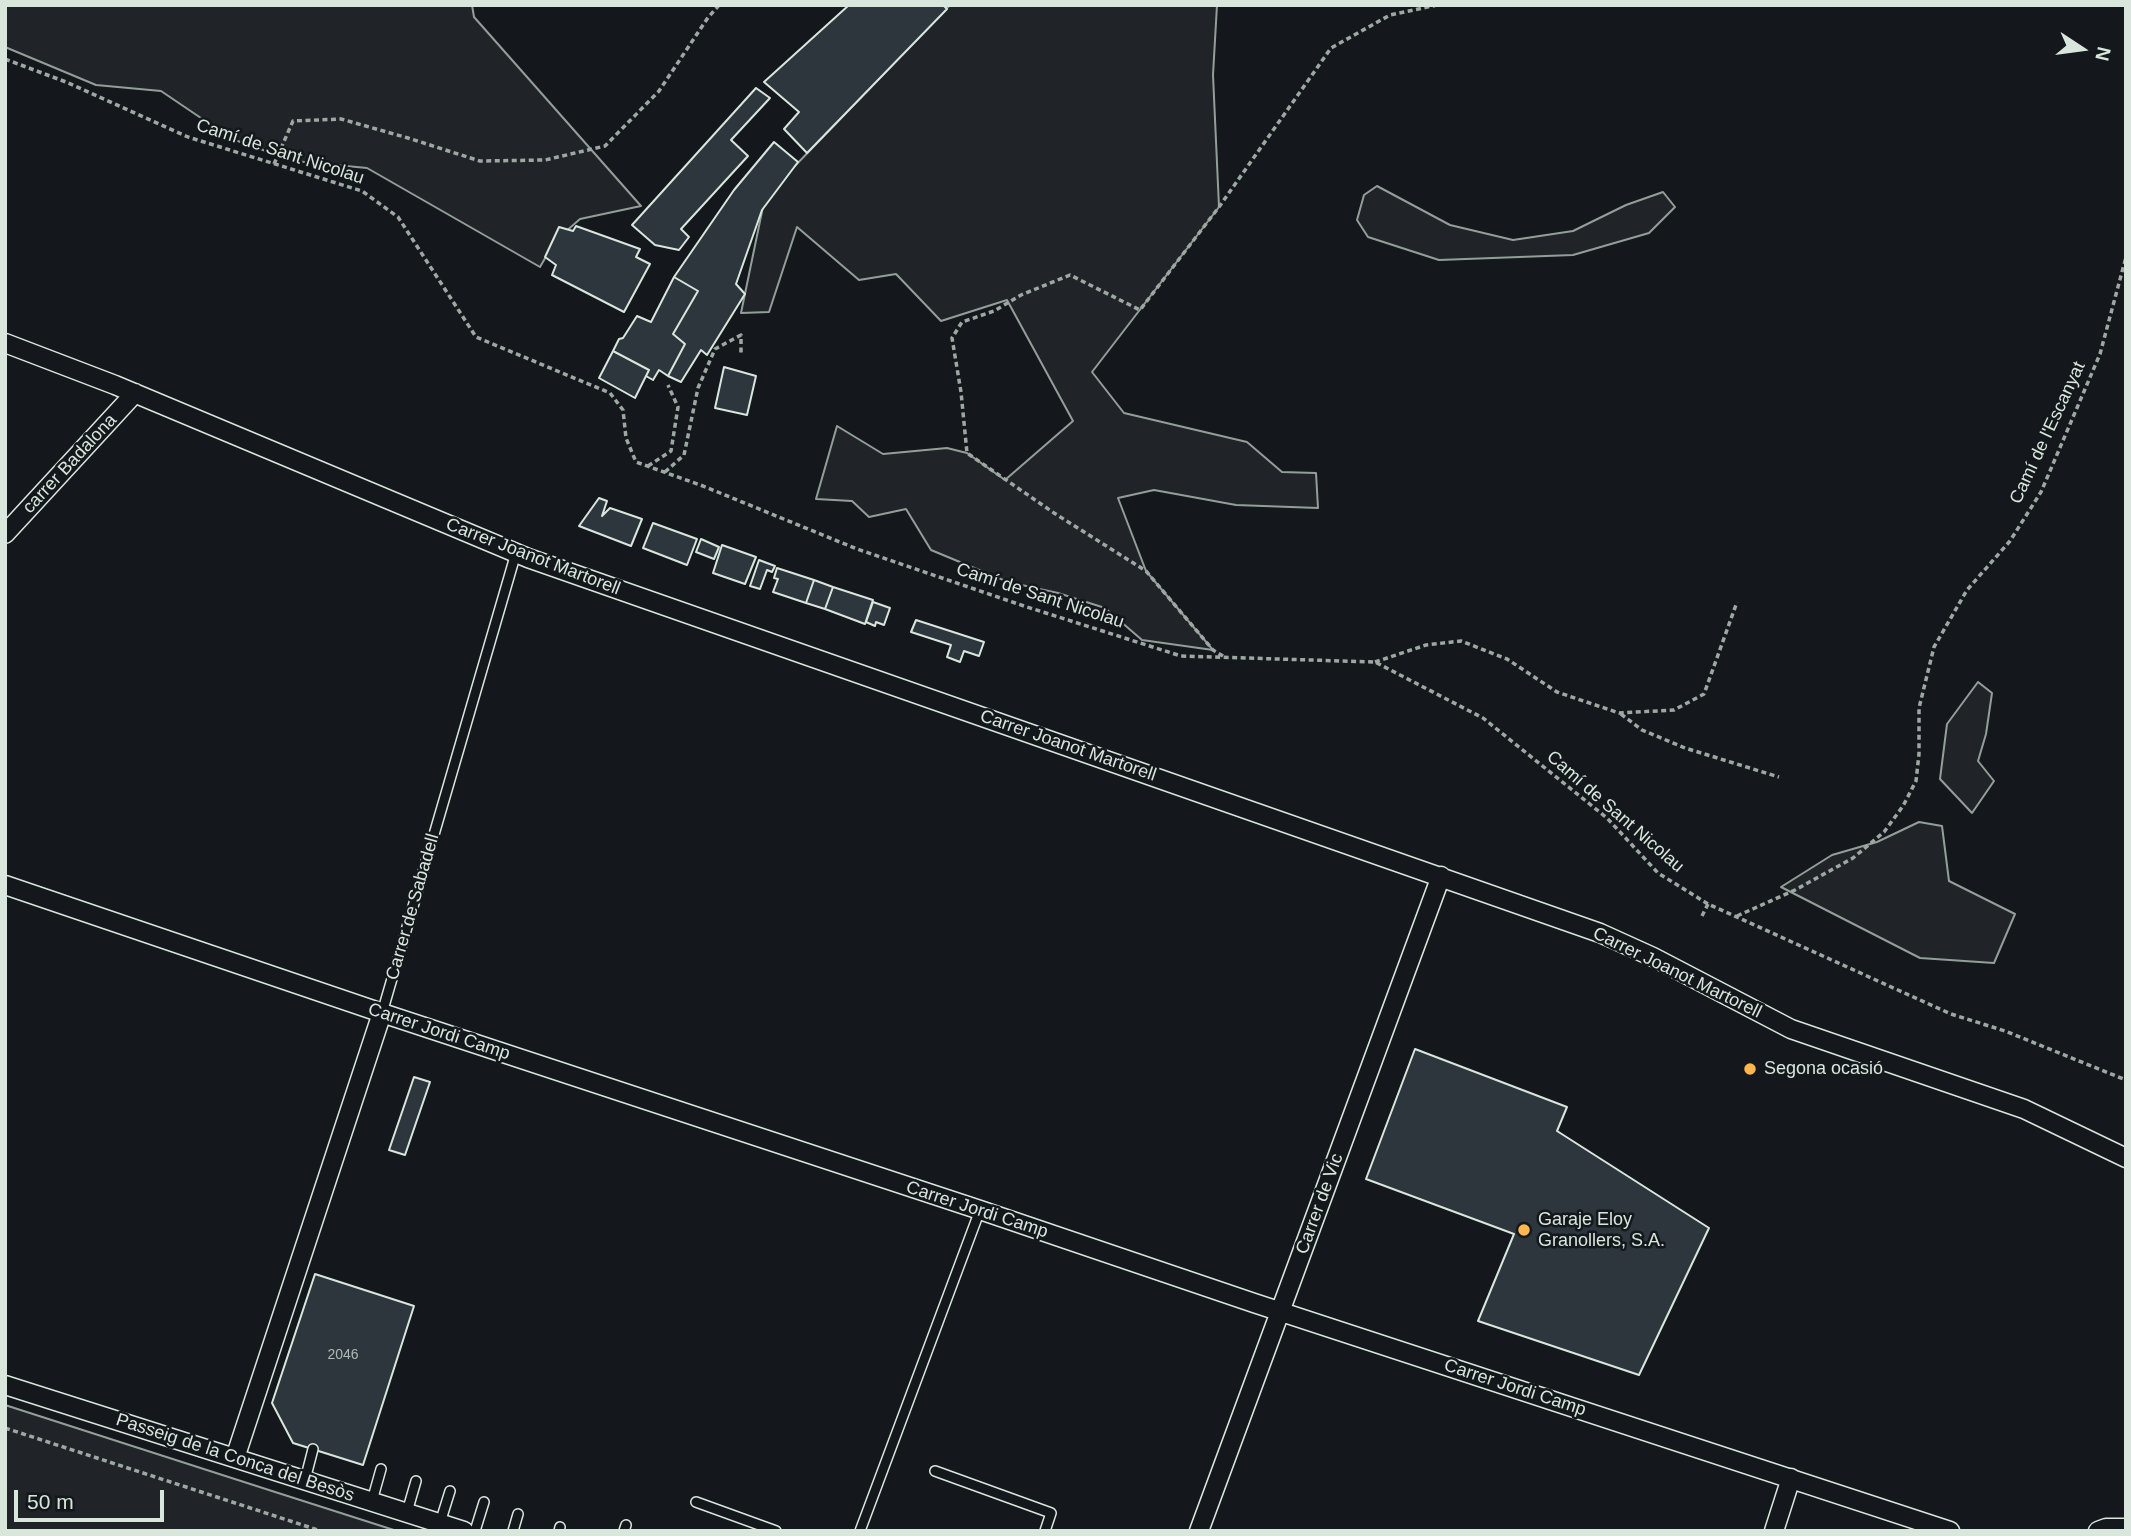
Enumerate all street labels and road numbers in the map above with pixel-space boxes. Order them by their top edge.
street label: Camí de Sant Nicolau [193,115,367,189]
street label: Camí de l'Escanyat [2006,358,2090,508]
street label: carrer Badalona [18,410,122,518]
street label: Carrer Joanot Martorell [443,514,623,600]
street label: Camí de Sant Nicolau [953,559,1127,633]
street label: Carrer Joanot Martorell [977,706,1159,786]
street label: Camí de Sant Nicolau [1542,746,1688,878]
street label: Carrer de Sabadell [382,831,444,983]
street label: Carrer Joanot Martorell [1589,923,1765,1023]
street label: Carrer Jordi Camp [365,999,513,1065]
street label: Carrer de Vic [1292,1151,1348,1257]
street label: Carrer Jordi Camp [903,1177,1051,1243]
street label: Carrer Jordi Camp [1441,1355,1589,1421]
street label: Passeig de la Conca del Besòs [113,1409,357,1507]

